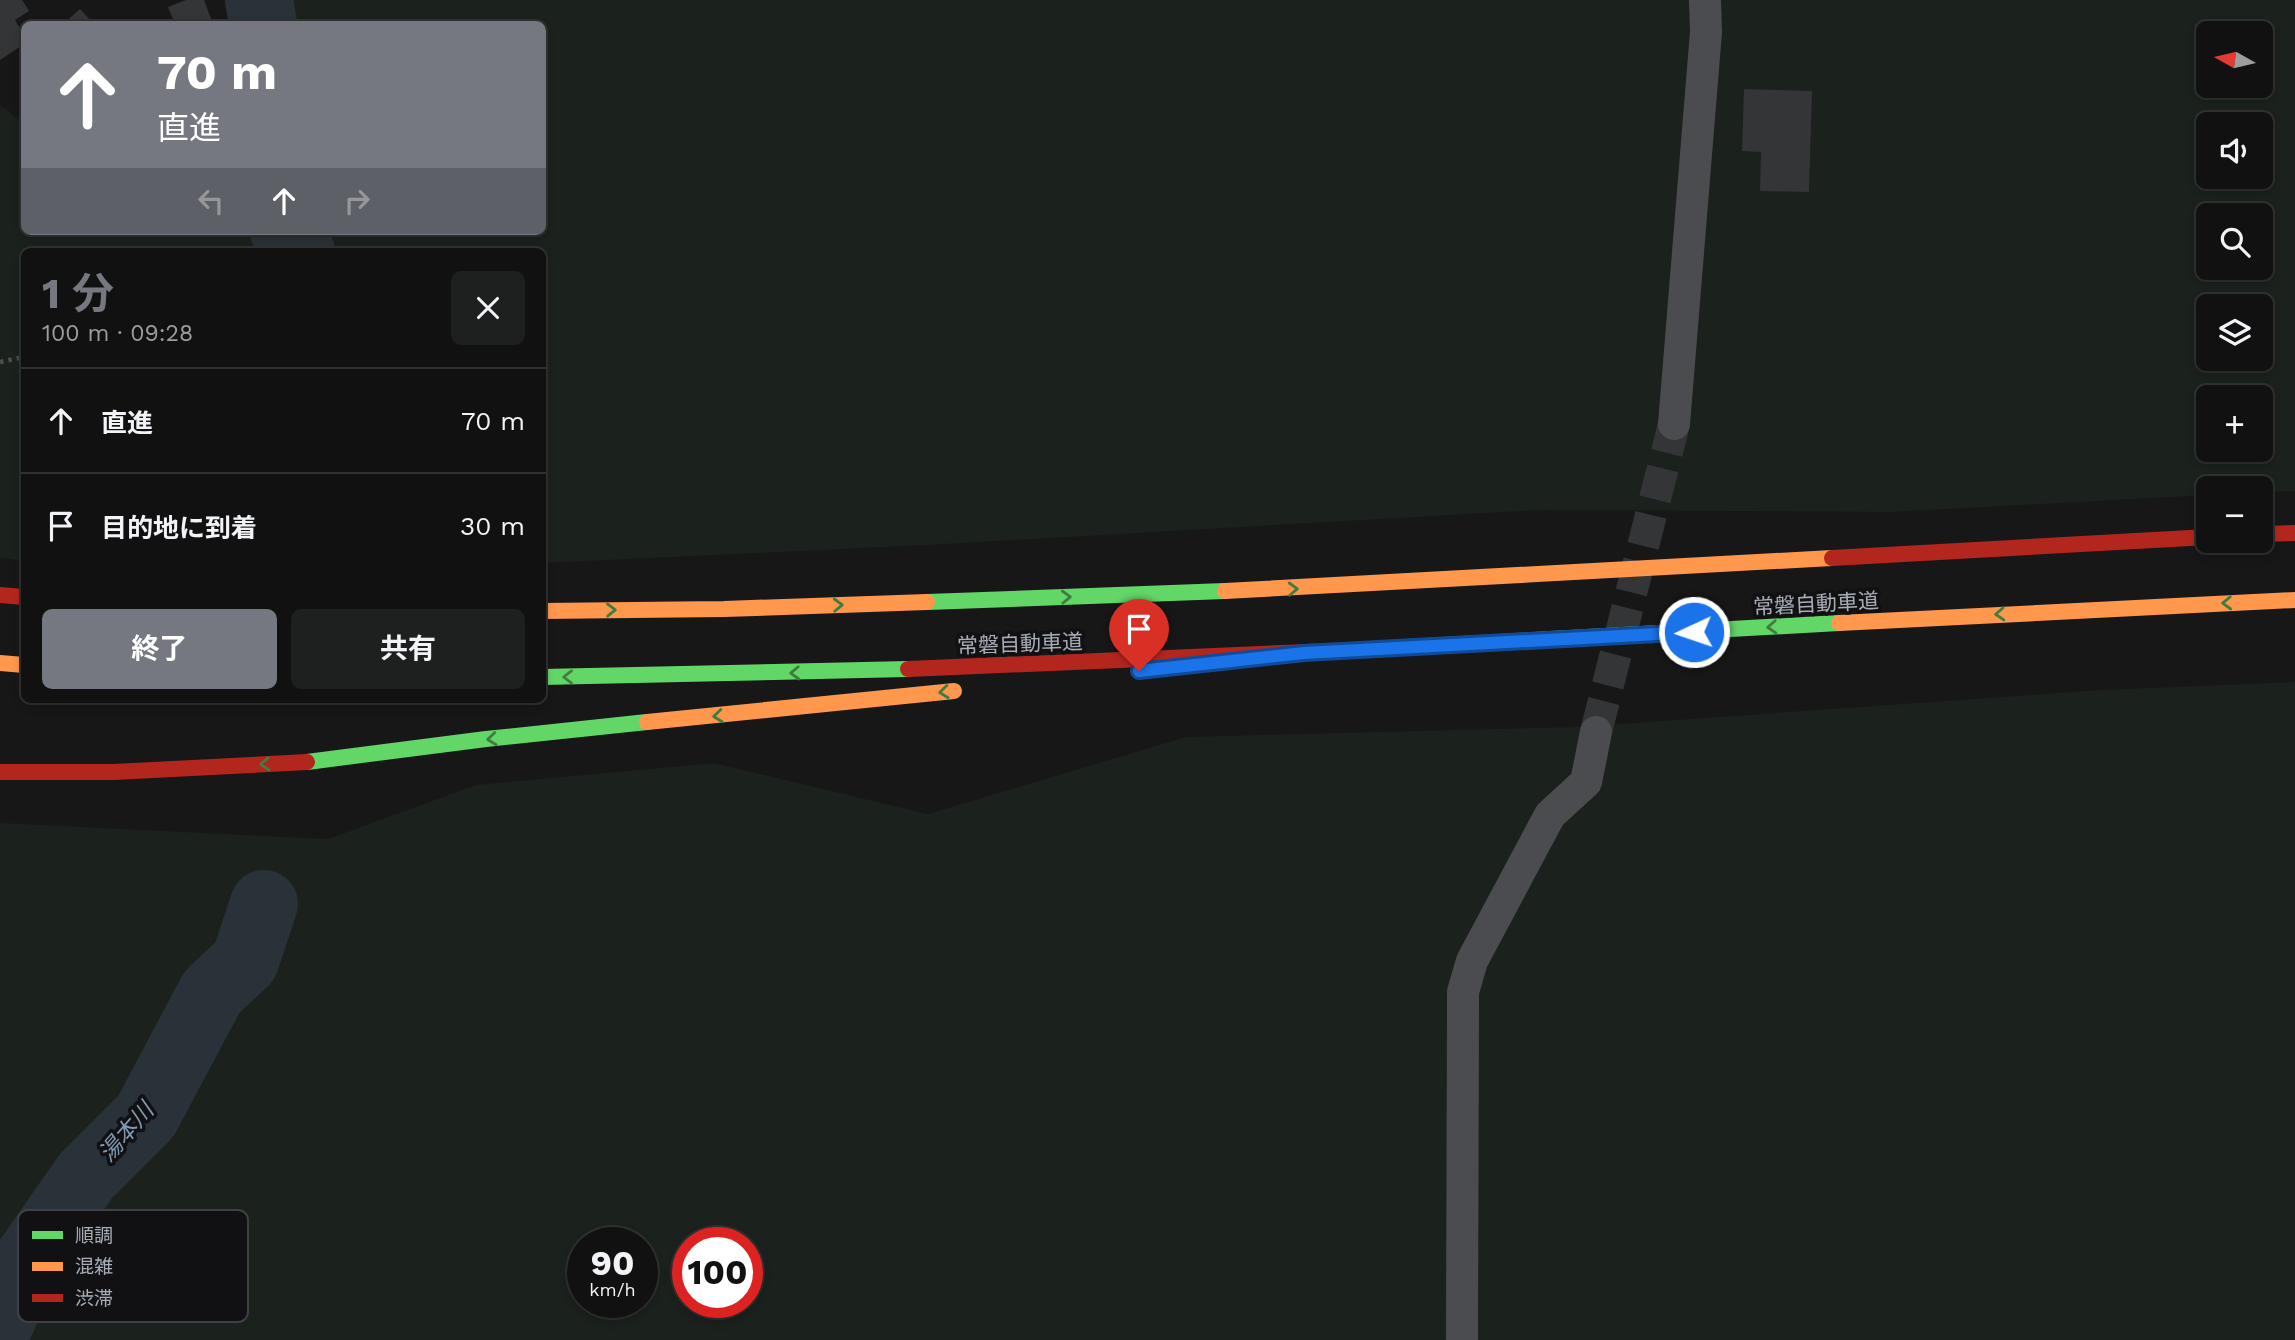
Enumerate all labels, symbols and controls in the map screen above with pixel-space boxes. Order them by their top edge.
north arrow [2196,21,2273,98]
map controls [2196,21,2273,553]
text: 70 m [157,43,277,101]
icon: ahead [42,49,133,140]
text: 直進 [157,109,221,147]
button: sound [2196,112,2273,189]
icon: left [192,182,230,220]
icon: ahead [265,182,303,220]
icon: right [338,182,376,220]
button: search [2196,203,2273,280]
text: 1 分 [42,269,114,318]
button: close [451,271,525,345]
button: layers [2196,294,2273,371]
text: 100 m · 09:28 [42,320,193,347]
button: + [2196,385,2273,462]
icon: ahead [42,402,80,440]
text: 70 m [461,406,525,436]
text: 直進 [101,408,153,438]
button: − [2196,476,2273,553]
icon: arrive [42,507,80,545]
text: 30 m [460,511,525,541]
text: 目的地に到着 [101,513,257,543]
one-way arrow [1288,581,1299,597]
street label: 常磐自動車道 [1752,588,1880,619]
one-way arrow [1060,590,1071,605]
position arrow [1657,595,1731,669]
one-way arrow [2221,595,2232,610]
one-way arrow [833,598,844,613]
pin [1109,599,1169,671]
one-way arrow [605,603,616,618]
one-way arrow [1994,607,2005,622]
button: 終了 [42,609,277,689]
button: 共有 [291,609,525,689]
icon: arrive [1120,610,1158,648]
one-way arrow [1767,619,1778,634]
street label: 常磐自動車道 [957,629,1083,658]
one-way arrow [790,666,801,681]
one-way arrow [562,669,573,685]
one-way arrow [938,684,950,699]
one-way arrow [712,708,723,723]
one-way arrow [486,731,497,746]
one-way arrow [260,756,271,771]
water label: 湯本川 [94,1095,161,1167]
legend [18,1210,248,1322]
text: 順調 [75,1224,113,1247]
speed limit sign: 100 [672,1227,763,1318]
text: 90 [590,1242,635,1284]
text: 混雑 [75,1255,113,1278]
text: km/h [589,1279,636,1300]
text: 渋滞 [75,1287,113,1310]

